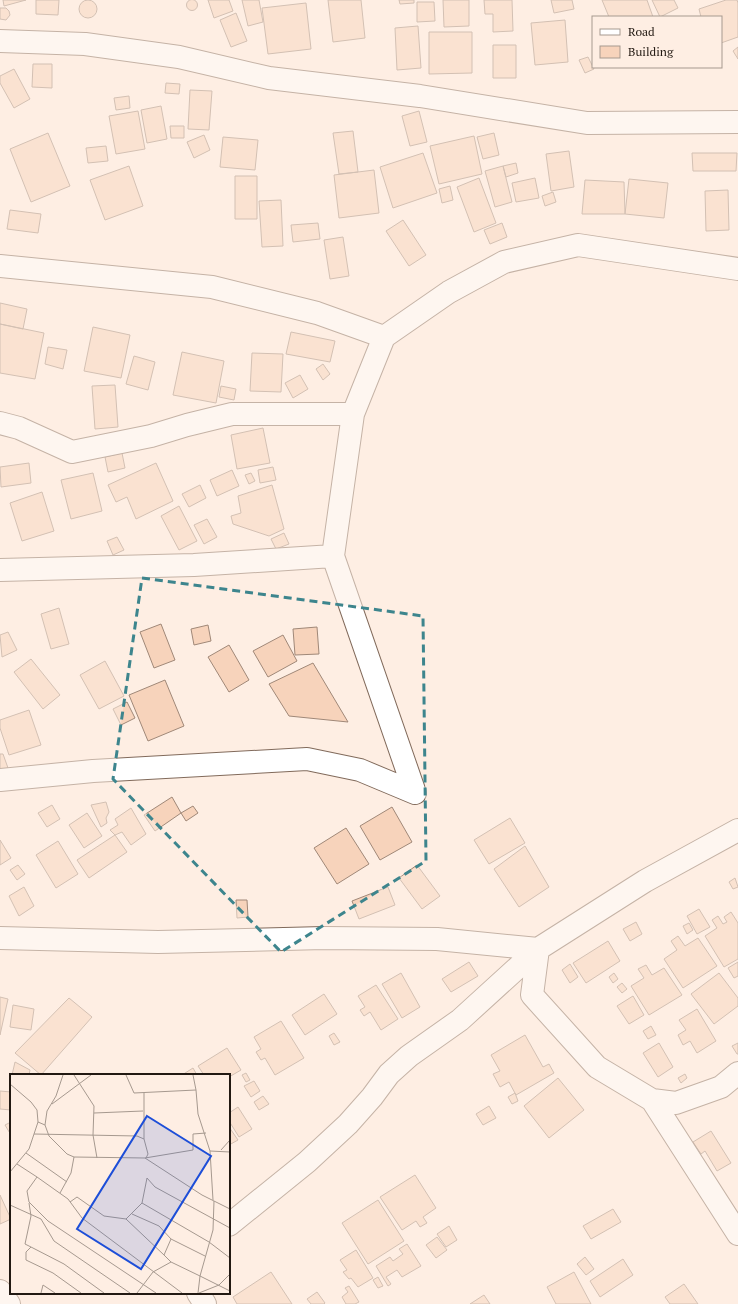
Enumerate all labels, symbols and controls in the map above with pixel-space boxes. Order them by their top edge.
legend [592,16,722,68]
text: Road [628,24,655,39]
text: Building [628,44,674,59]
inset map [10,1074,230,1294]

